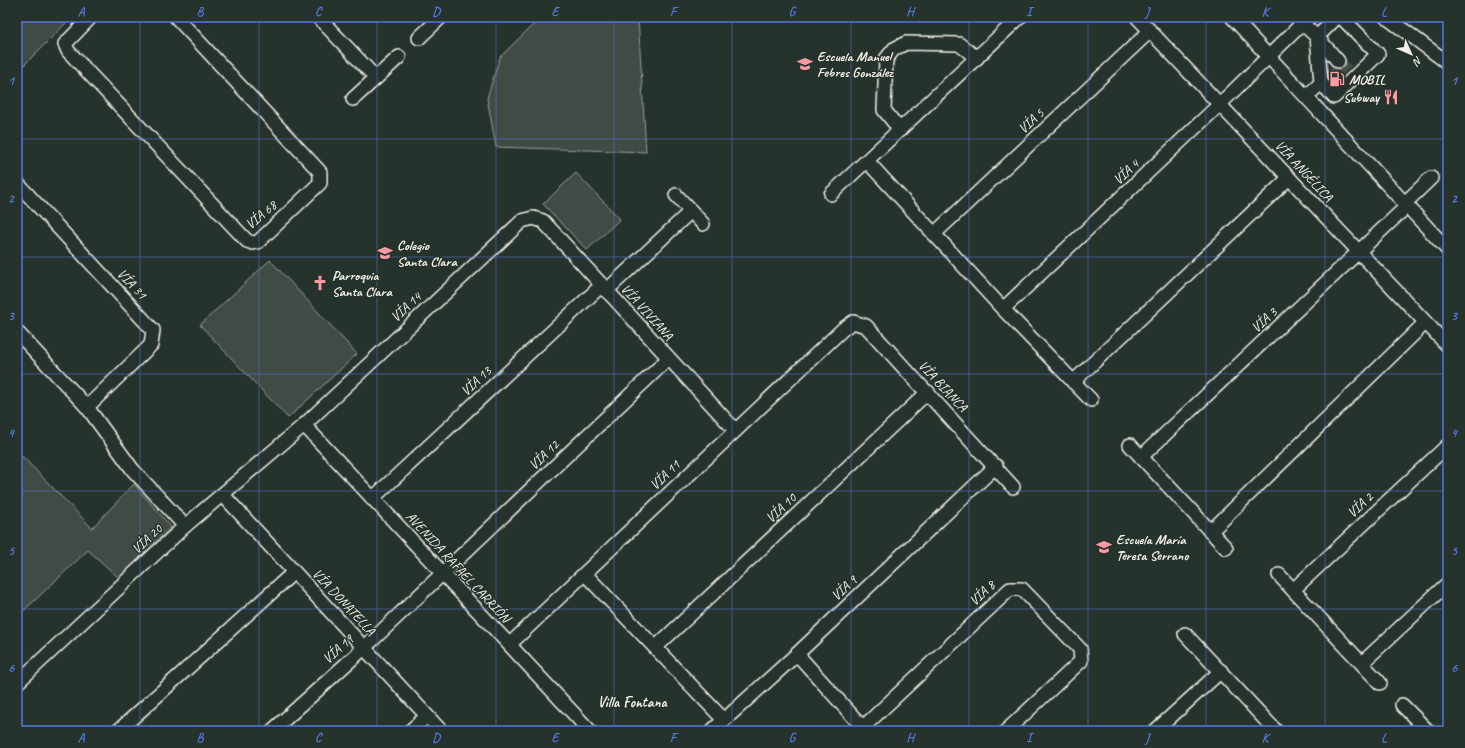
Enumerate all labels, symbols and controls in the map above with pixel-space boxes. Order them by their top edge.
text: A [78,4,86,20]
text: B [197,4,205,20]
text: C [315,4,323,20]
text: D [432,4,441,20]
text: E [552,4,561,20]
text: F [670,4,679,20]
text: G [789,4,797,20]
text: H [906,4,916,20]
text: I [1026,4,1035,20]
text: J [1144,4,1151,20]
text: K [1262,4,1272,20]
text: L [1381,4,1388,20]
north arrow [1391,34,1431,74]
place label: Escuela Manuel Febres González [817,48,894,81]
text: N [1409,54,1425,70]
school or university icon: Escuela Manuel Febres González [796,55,814,73]
fuel station icon: MOBIL [1328,70,1346,88]
place label: MOBIL [1349,71,1386,88]
text: 1 [8,73,16,89]
text: 1 [1451,73,1459,89]
restaurant icon: Subway [1382,88,1400,106]
place label: Subway [1343,89,1381,106]
street label: VÍA 5 [1015,104,1048,137]
street label: VÍA ANGÉLICA [1271,137,1337,206]
street label: VÍA 4 [1110,155,1144,188]
text: 2 [8,191,15,207]
text: 2 [1451,191,1458,207]
street label: VÍA 68 [242,196,281,233]
place label: Colegio Santa Clara [397,237,458,270]
school or university icon: Colegio Santa Clara [376,244,394,262]
street label: VÍA 31 [114,265,151,303]
place label: Parroquia Santa Clara [332,267,393,300]
church icon: Parroquia Santa Clara [311,274,329,292]
street label: VÍA VIVIANA [617,280,677,344]
street label: VÍA 14 [387,288,426,325]
street label: VÍA 3 [1248,303,1282,336]
text: 3 [8,308,15,324]
text: 3 [1451,308,1458,324]
street label: VÍA BIANCA [915,357,972,416]
street label: VÍA 13 [457,362,496,399]
text: 4 [8,425,16,441]
text: 4 [1451,425,1459,441]
street label: VÍA 12 [525,435,564,473]
street label: VÍA 11 [646,456,684,493]
street label: VÍA 2 [1344,488,1378,521]
street label: VÍA 10 [762,489,801,526]
street label: AVENIDA RAFAEL CARRIÓN [402,508,515,628]
street label: VÍA 20 [128,520,167,557]
place label: Escuela María Teresa Serrano [1116,531,1189,564]
school or university icon: Escuela María Teresa Serrano [1095,538,1113,556]
text: 5 [8,543,15,559]
text: 5 [1451,543,1458,559]
street label: VÍA DONATELLA [309,565,380,639]
street label: VÍA 9 [828,571,862,604]
street label: VÍA 8 [966,576,1000,609]
street label: VÍA 19 [319,630,358,667]
text: 6 [8,660,15,676]
text: 6 [1451,660,1458,676]
district label: Villa Fontana [597,693,668,712]
text: A [78,730,86,746]
text: B [197,730,205,746]
text: C [315,730,323,746]
text: D [432,730,441,746]
text: E [552,730,561,746]
text: F [670,730,679,746]
text: G [789,730,797,746]
text: H [906,730,916,746]
text: I [1026,730,1035,746]
text: J [1144,730,1151,746]
text: K [1262,730,1272,746]
text: L [1381,730,1388,746]

